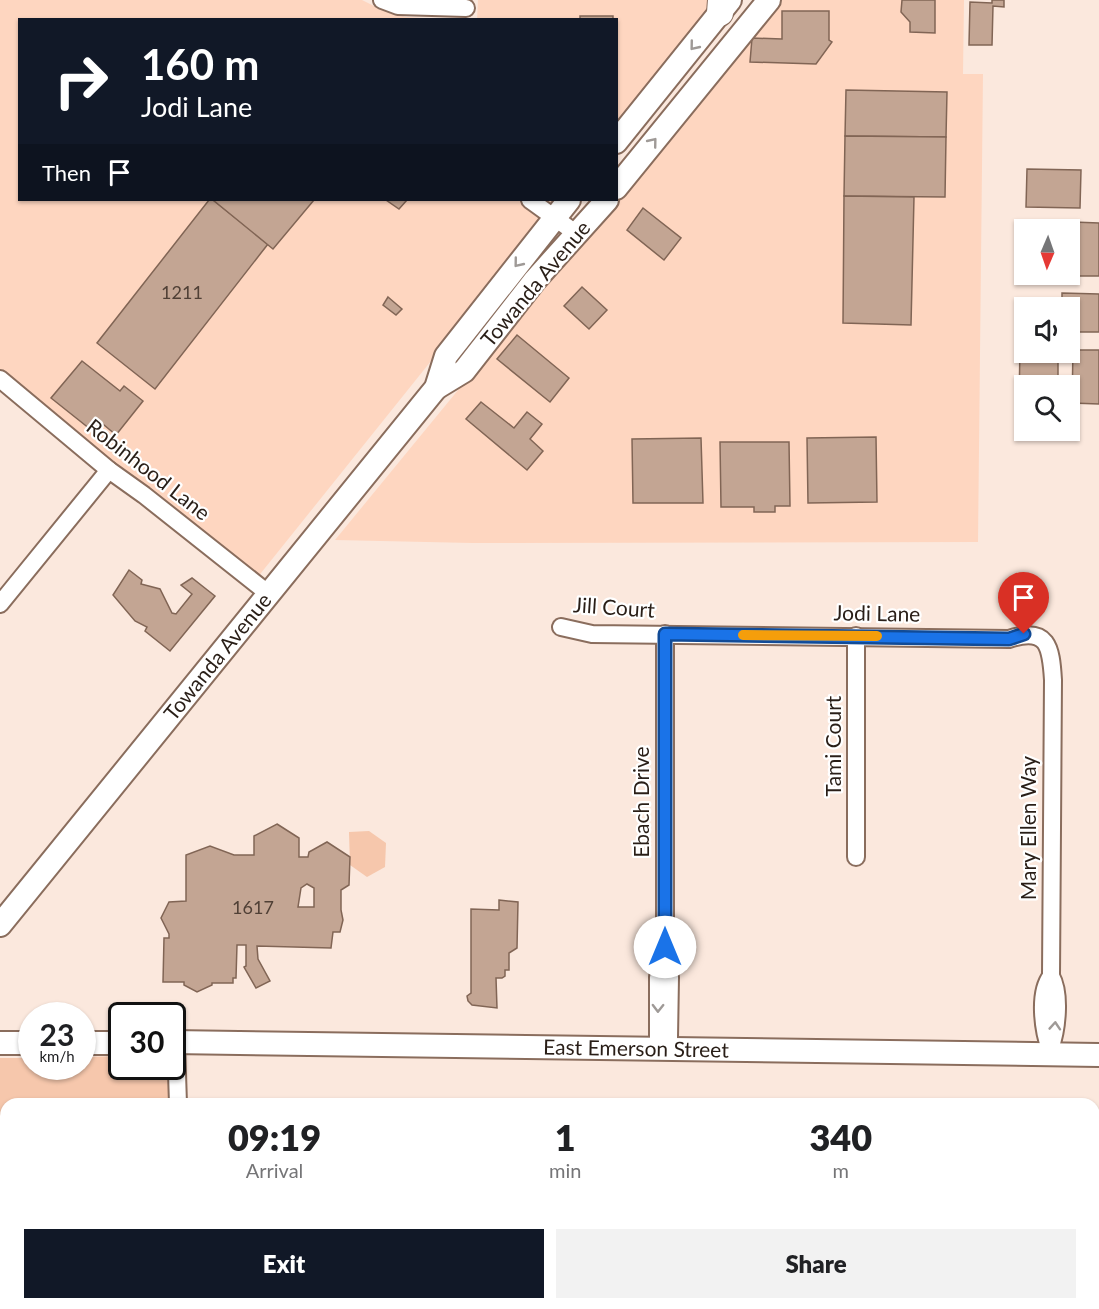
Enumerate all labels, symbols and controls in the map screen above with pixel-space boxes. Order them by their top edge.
text: 160 m [141,39,259,89]
one-way arrow [690,39,701,50]
icon: right [42,42,120,120]
text: Jodi Lane [141,90,252,123]
one-way arrow [646,138,657,149]
icon: arrive [103,156,136,189]
text: Then [42,159,91,186]
street label: Towanda Avenue [475,215,595,351]
north arrow [1014,219,1080,285]
map controls [1014,219,1080,441]
one-way arrow [515,257,526,268]
house number: 1211 [161,281,203,303]
button: sound [1014,297,1080,363]
button: search [1014,375,1080,441]
street label: Robinhood Lane [82,413,216,525]
pin [998,572,1049,634]
icon: arrive [1007,581,1040,614]
street label: Towanda Avenue [158,587,276,725]
street label: Jill Court [573,591,656,622]
street label: Jodi Lane [834,599,921,626]
street label: Tami Court [820,695,845,796]
street label: Ebach Drive [628,746,653,858]
street label: Mary Ellen Way [1015,756,1040,900]
house number: 1617 [232,896,274,918]
position arrow [633,915,697,979]
speed limit sign: 30 [108,1002,186,1080]
one-way arrow [652,1004,664,1013]
text: 23 [40,1016,74,1052]
one-way arrow [1048,1022,1061,1031]
street label: East Emerson Street [543,1033,729,1062]
text: km/h [39,1047,75,1065]
text: 09:19 [228,1115,321,1159]
text: 1 [555,1115,576,1159]
text: 340 [809,1115,872,1159]
text: Arrival [246,1158,303,1182]
text: min [549,1158,581,1182]
text: m [832,1158,849,1182]
button: Exit [24,1229,544,1298]
button: Share [556,1229,1076,1298]

